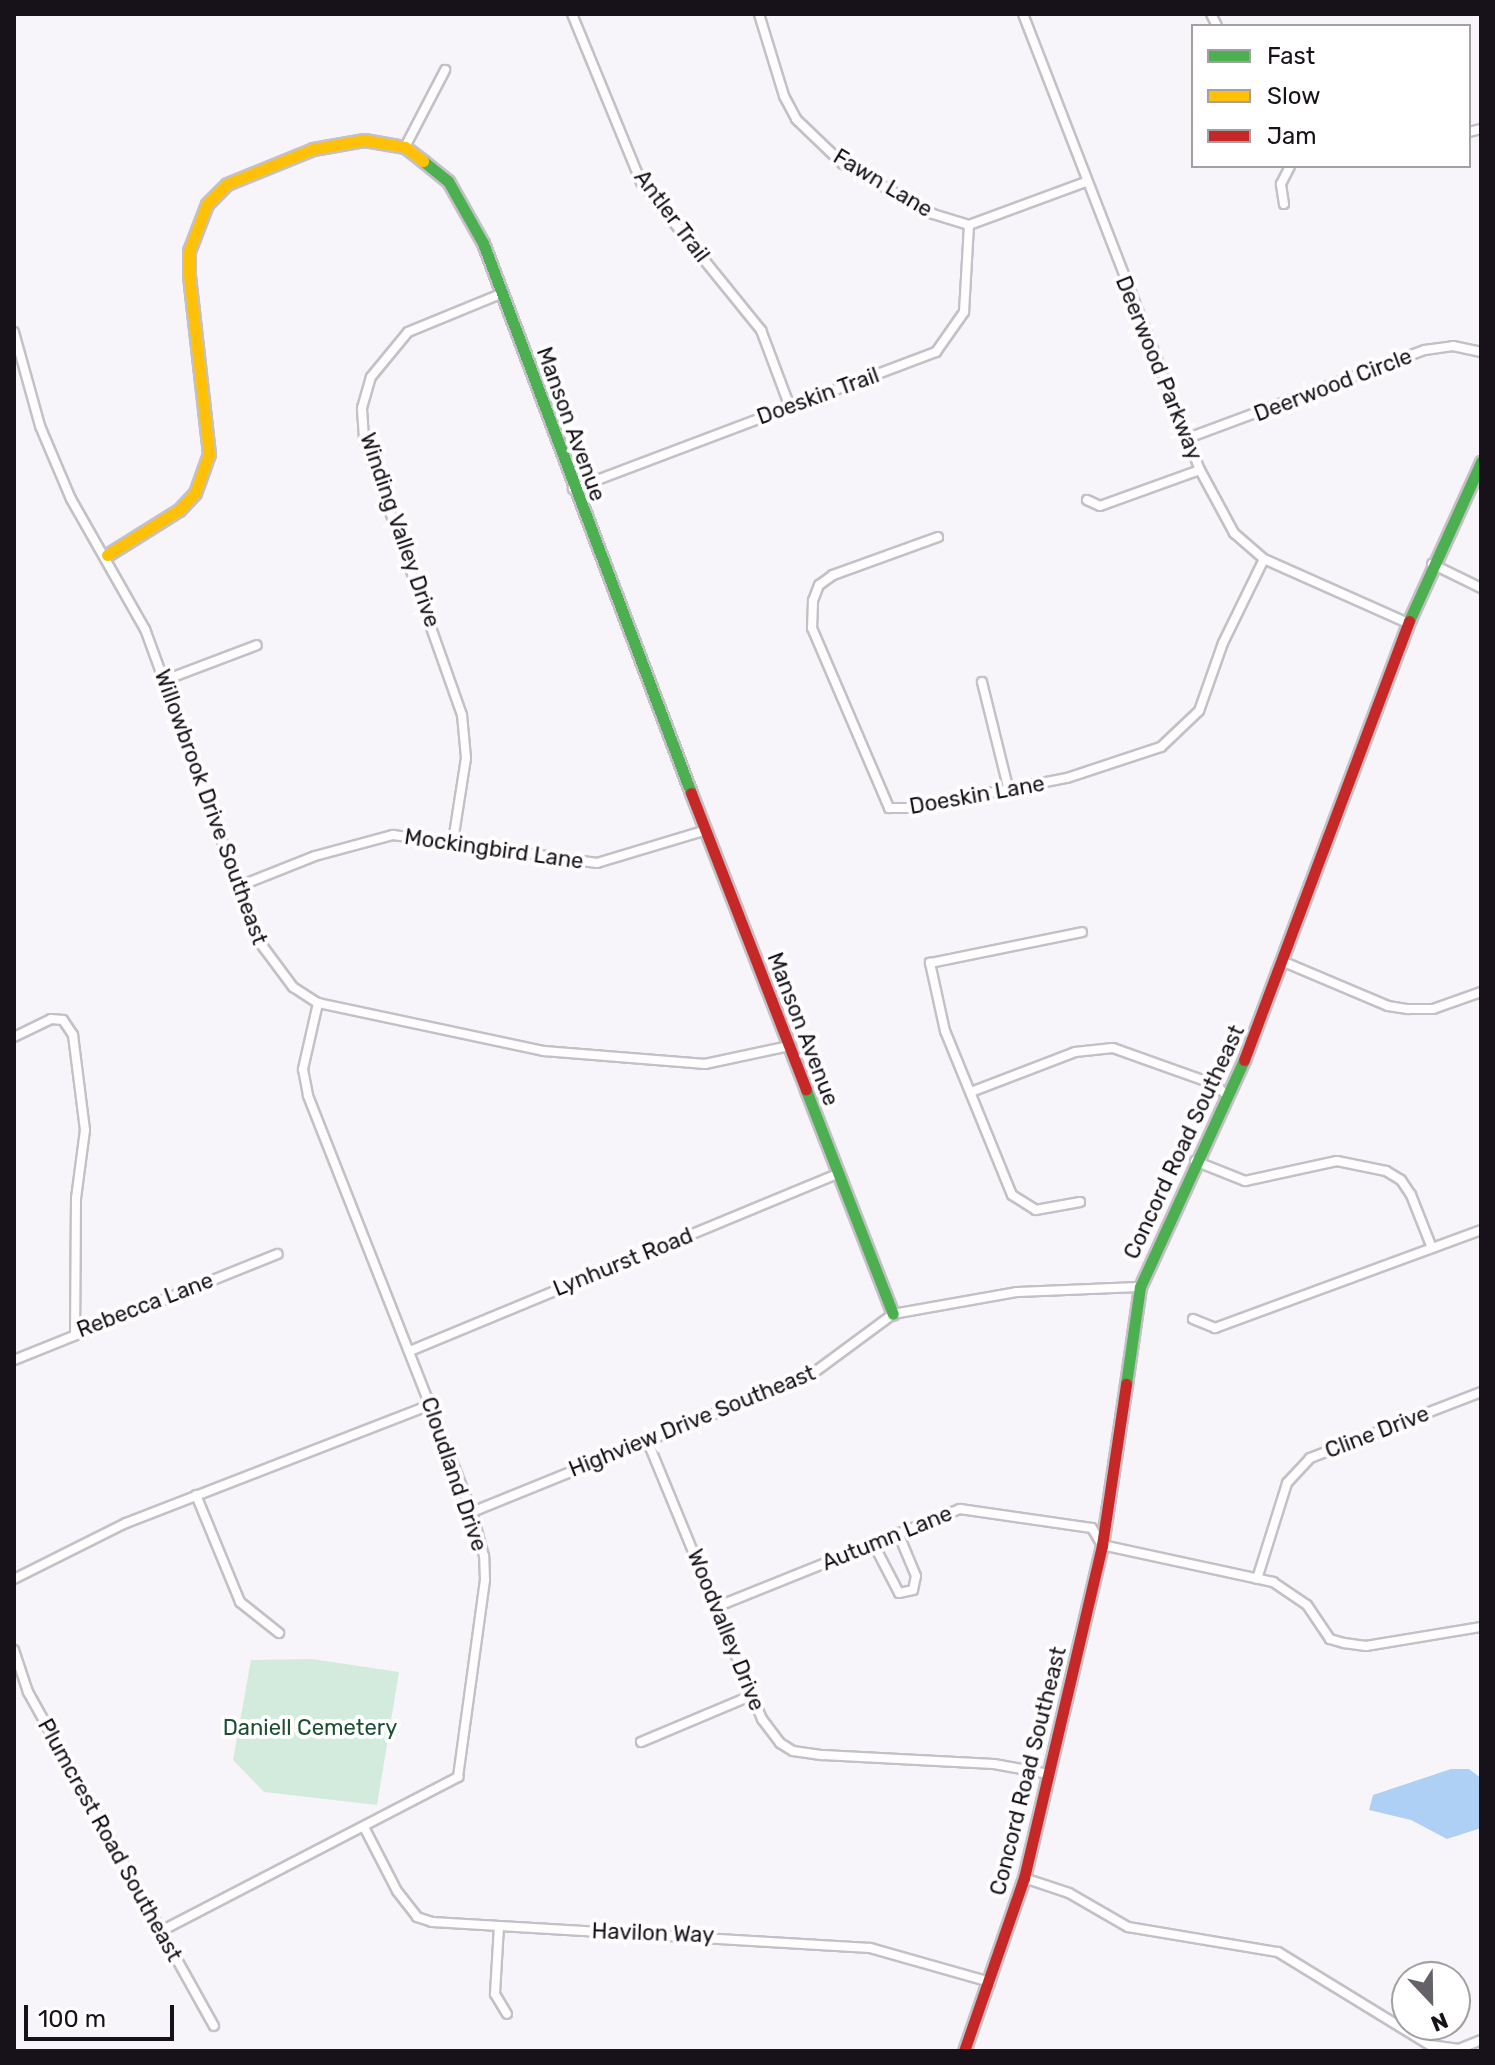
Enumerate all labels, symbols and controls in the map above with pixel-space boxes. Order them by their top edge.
legend [1191,24,1471,168]
text: Fast [1267,42,1315,70]
text: Slow [1267,82,1320,110]
text: Jam [1267,122,1317,150]
street label: Fawn Lane [829,143,937,223]
street label: Antler Trail [628,164,716,268]
street label: Deerwood Parkway [1110,272,1208,464]
street label: Manson Avenue [531,343,611,505]
street label: Deerwood Circle [1250,343,1416,427]
street label: Doeskin Trail [753,362,883,430]
street label: Winding Valley Drive [354,429,446,631]
street label: Willowbrook Drive Southeast [149,666,273,948]
street label: Doeskin Lane [907,770,1047,820]
street label: Mockingbird Lane [403,823,585,875]
street label: Manson Avenue [762,948,844,1110]
street label: Concord Road Southeast [1118,1021,1250,1263]
street label: Lynhurst Road [549,1222,697,1302]
street label: Rebecca Lane [73,1267,217,1343]
street label: Highview Drive Southeast [565,1359,819,1483]
street label: Cloudland Drive [415,1393,493,1555]
street label: Cline Drive [1321,1400,1433,1464]
street label: Autumn Lane [818,1500,956,1576]
street label: Woodvalley Drive [681,1545,771,1715]
street label: Concord Road Southeast [984,1644,1072,1898]
street label: Plumcrest Road Southeast [32,1714,188,1966]
park label: Daniell Cemetery [223,1715,397,1741]
street label: Havilon Way [591,1918,715,1948]
north arrow [1391,1961,1471,2041]
scale bar [28,1989,178,2039]
text: 100 m [38,2005,106,2033]
text: N [1427,2006,1452,2037]

